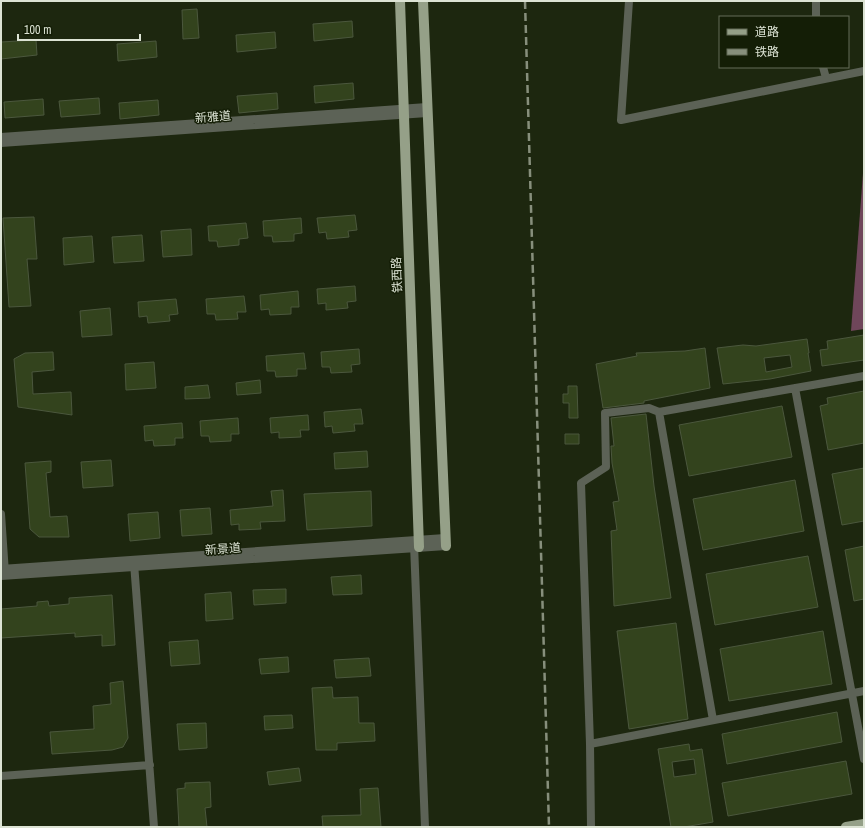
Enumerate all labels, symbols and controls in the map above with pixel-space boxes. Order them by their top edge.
scale bar [18,16,140,42]
legend [719,16,849,68]
text: 100 m [24,22,51,38]
text: 道路 [755,24,779,40]
text: 铁路 [755,44,779,60]
street label: 新雅道 [194,108,232,126]
street label: 铁西路 [388,257,406,293]
street label: 新景道 [204,540,242,558]

